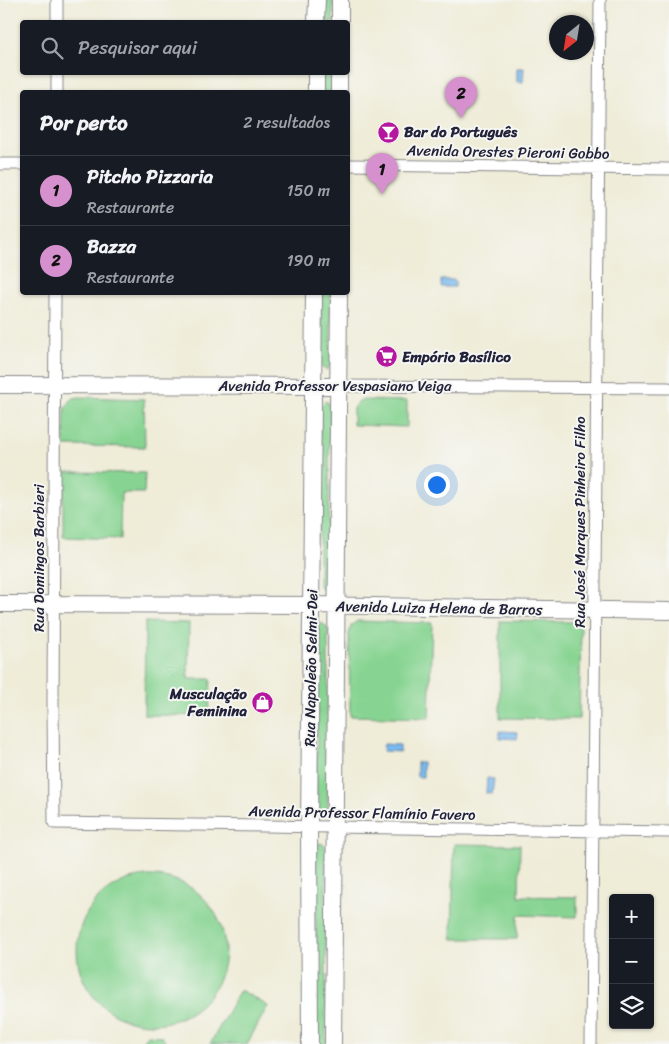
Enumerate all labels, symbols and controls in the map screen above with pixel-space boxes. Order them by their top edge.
north arrow [549,15,594,60]
search box [20,20,350,75]
text: Pesquisar aqui [78,31,197,64]
icon: search [38,34,66,62]
pin: 2 [445,77,477,118]
text: Por perto [40,104,128,142]
text: 2 resultados [243,108,330,137]
place label: Bar do Português [404,119,518,145]
bar icon: Bar do Português [376,120,400,144]
street label: Avenida Orestes Pieroni Gobbo [405,137,610,167]
pin: 1 [366,153,398,194]
text: Pitcho Pizzaria [87,160,213,193]
text: 1 [53,176,59,205]
text: 150 m [287,176,330,205]
text: Restaurante [87,193,174,222]
text: Bazza [87,230,136,263]
text: 2 [51,246,61,275]
text: 190 m [287,246,330,275]
text: Restaurante [87,263,174,292]
place label: Empório Basílico [402,344,511,370]
supermarket icon: Empório Basílico [374,345,398,369]
street label: Avenida Professor Vespasiano Veiga [217,373,452,399]
street label: Rua José Marques Pinheiro Filho [567,416,593,628]
your location [424,472,450,498]
street label: Rua Domingos Barbieri [26,483,52,632]
street label: Rua Napoleão Selmi-Dei [297,588,325,747]
street label: Avenida Luiza Helena de Barros [334,593,543,623]
place label: Musculação Feminina [169,681,247,724]
shop icon: Musculação Feminina [251,691,275,715]
street label: Avenida Professor Flamínio Favero [247,798,476,828]
map controls [609,894,654,1029]
button: + [609,894,654,939]
button: − [609,939,654,984]
button: layers [609,984,654,1029]

